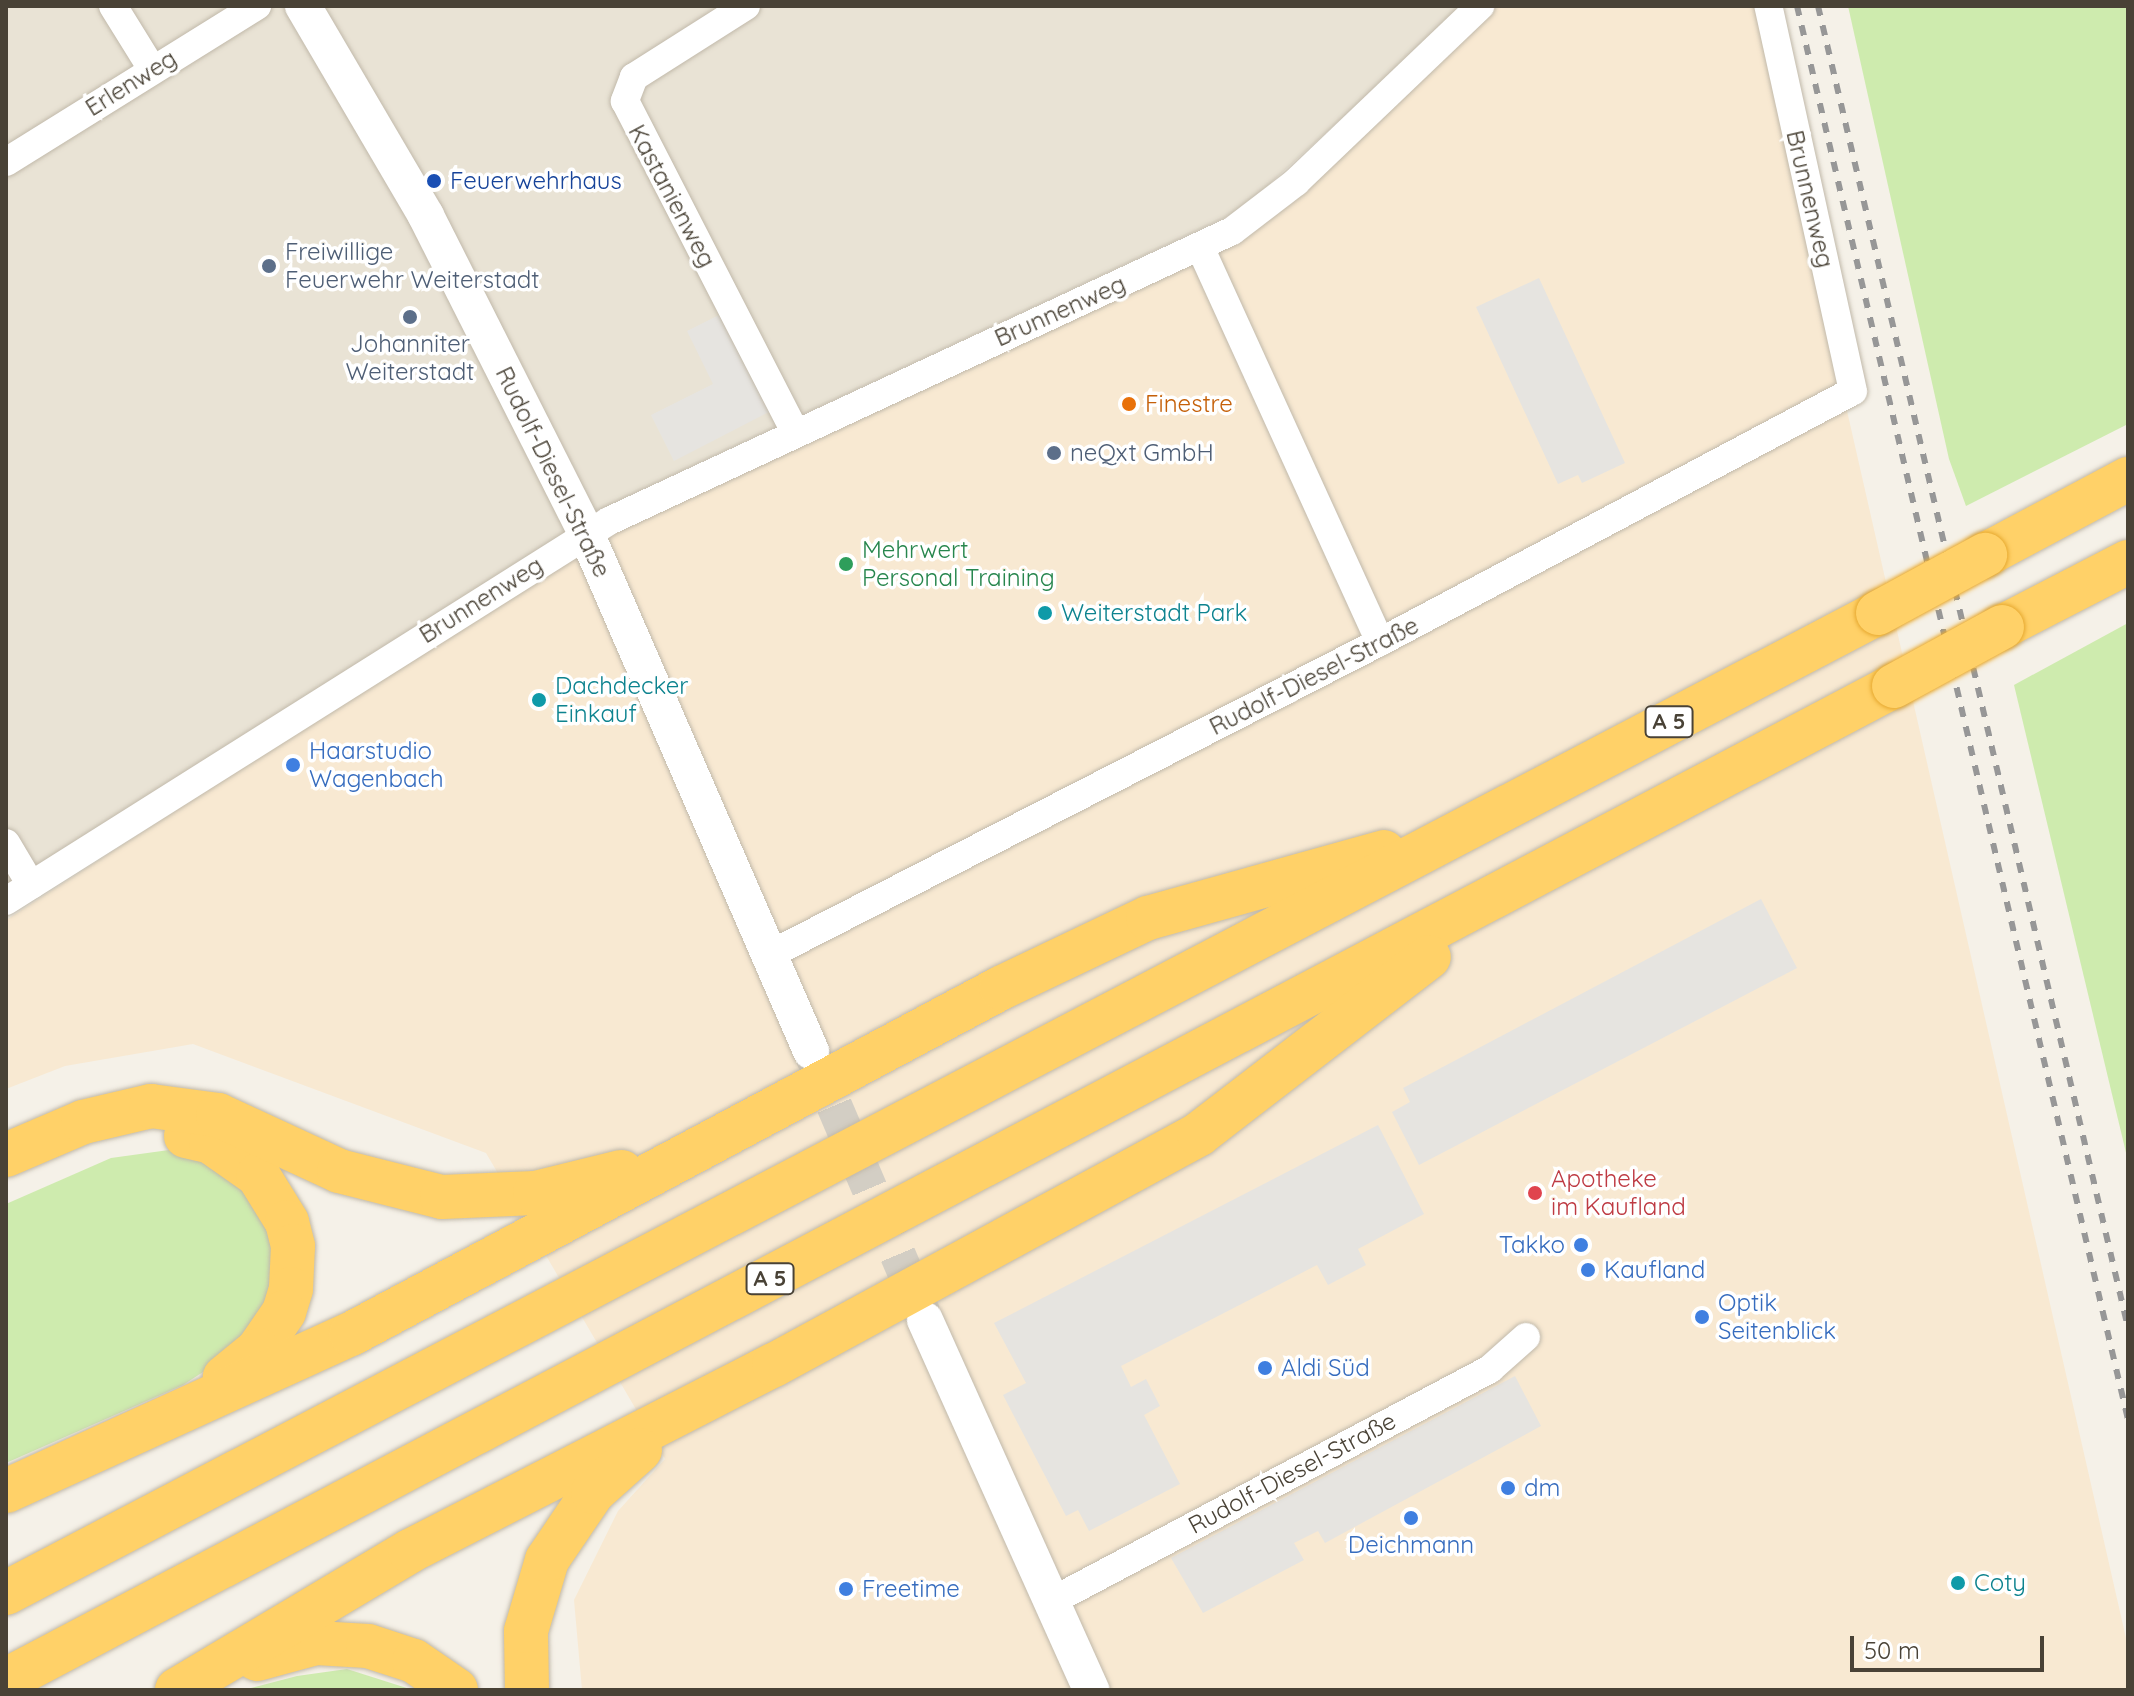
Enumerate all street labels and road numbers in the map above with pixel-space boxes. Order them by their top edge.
street label: Erlenweg [80,44,182,122]
street label: Kastanienweg [622,120,722,272]
street label: Brunnenweg [1780,127,1840,271]
street label: Brunnenweg [990,269,1130,353]
street label: Rudolf-Diesel-Straße [489,362,617,582]
street label: Brunnenweg [414,551,548,649]
street label: Rudolf-Diesel-Straße [1205,611,1423,741]
road number: A 5 [1643,704,1695,740]
road number: A 5 [744,1261,796,1297]
street label: Rudolf-Diesel-Straße [1183,1406,1401,1540]

